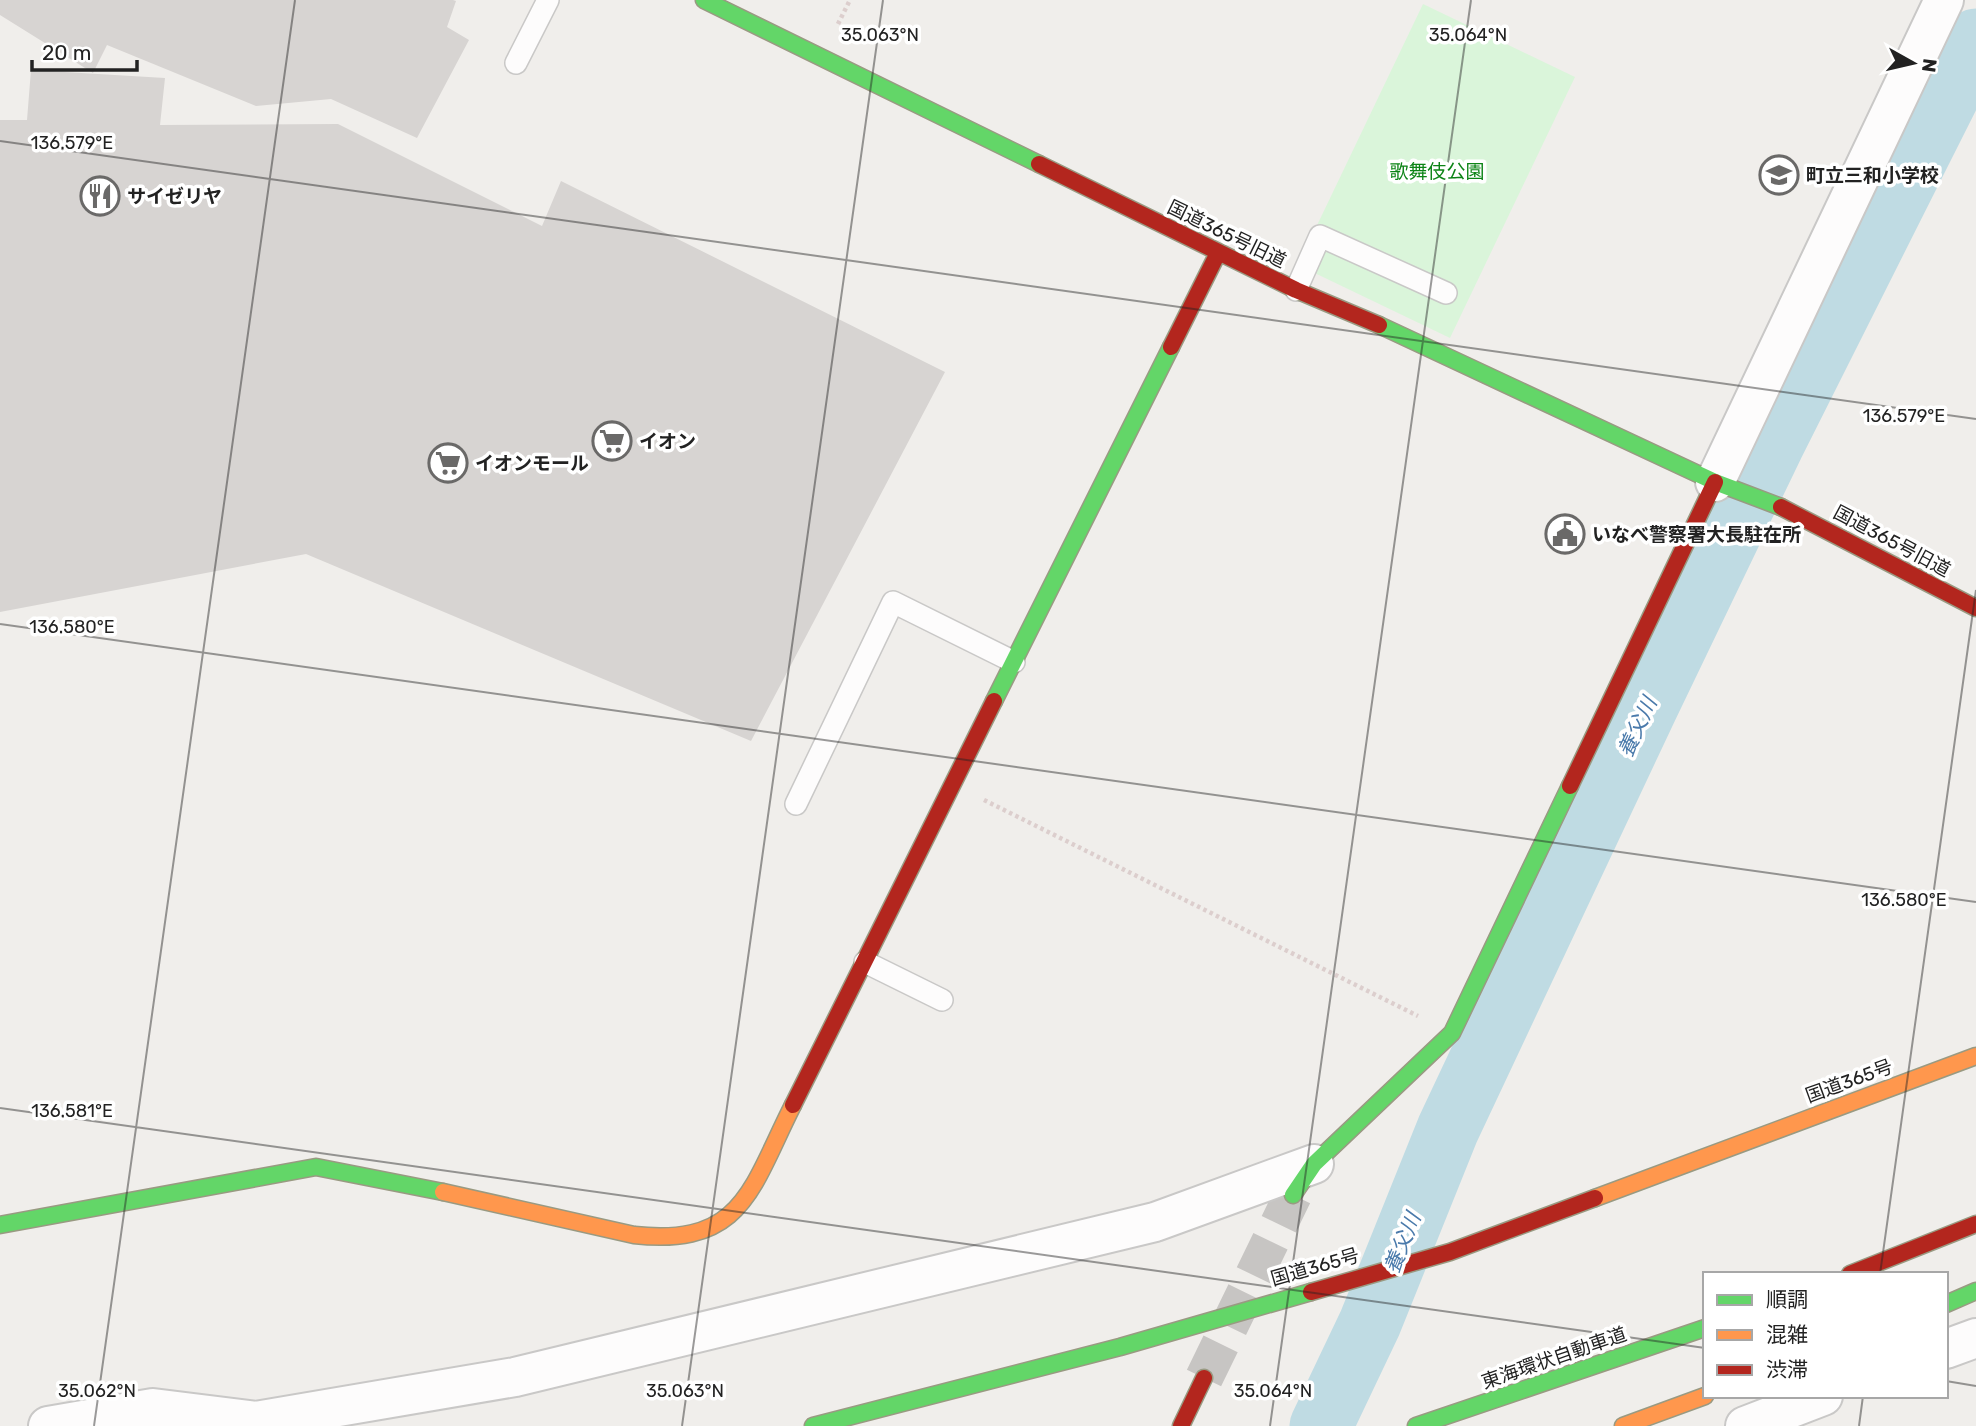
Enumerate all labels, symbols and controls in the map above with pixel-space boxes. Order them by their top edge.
text: 35.063°N [841,24,919,46]
text: 35.064°N [1429,24,1507,46]
scale bar [32,28,136,72]
north arrow [1878,28,1948,98]
text: 20 m [42,40,91,65]
text: N [1917,57,1942,74]
text: 136.579°E [31,132,113,154]
school or university icon: 町立三和小学校 [1758,154,1800,196]
park label: 歌舞伎公園 [1389,160,1485,183]
place label: 町立三和小学校 [1806,164,1939,187]
restaurant icon: サイゼリヤ [79,175,121,217]
place label: サイゼリヤ [127,185,222,208]
street label: 国道365号旧道 [1164,195,1290,273]
text: 136.579°E [1863,405,1945,427]
supermarket icon: イオン [591,420,633,462]
place label: イオン [639,430,696,453]
supermarket icon: イオンモール [427,442,469,484]
place label: イオンモール [475,452,589,475]
street label: 国道365号旧道 [1830,501,1954,581]
public building icon: いなべ警察署大長駐在所 [1544,513,1586,555]
place label: いなべ警察署大長駐在所 [1592,523,1801,546]
text: 136.580°E [29,616,115,638]
water label: 養父川 [1612,691,1662,761]
text: 136.580°E [1861,889,1947,911]
street label: 国道365号 [1802,1055,1896,1107]
text: 136.581°E [31,1100,113,1122]
water label: 養父川 [1379,1207,1426,1277]
street label: 国道365号 [1268,1243,1362,1291]
legend [1703,1272,1948,1398]
text: 順調 [1766,1287,1808,1312]
street label: 東海環状自動車道 [1478,1322,1630,1394]
text: 混雑 [1766,1322,1808,1347]
text: 渋滞 [1766,1357,1808,1382]
text: 35.062°N [58,1380,136,1402]
text: 35.063°N [646,1380,724,1402]
text: 35.064°N [1234,1380,1312,1402]

